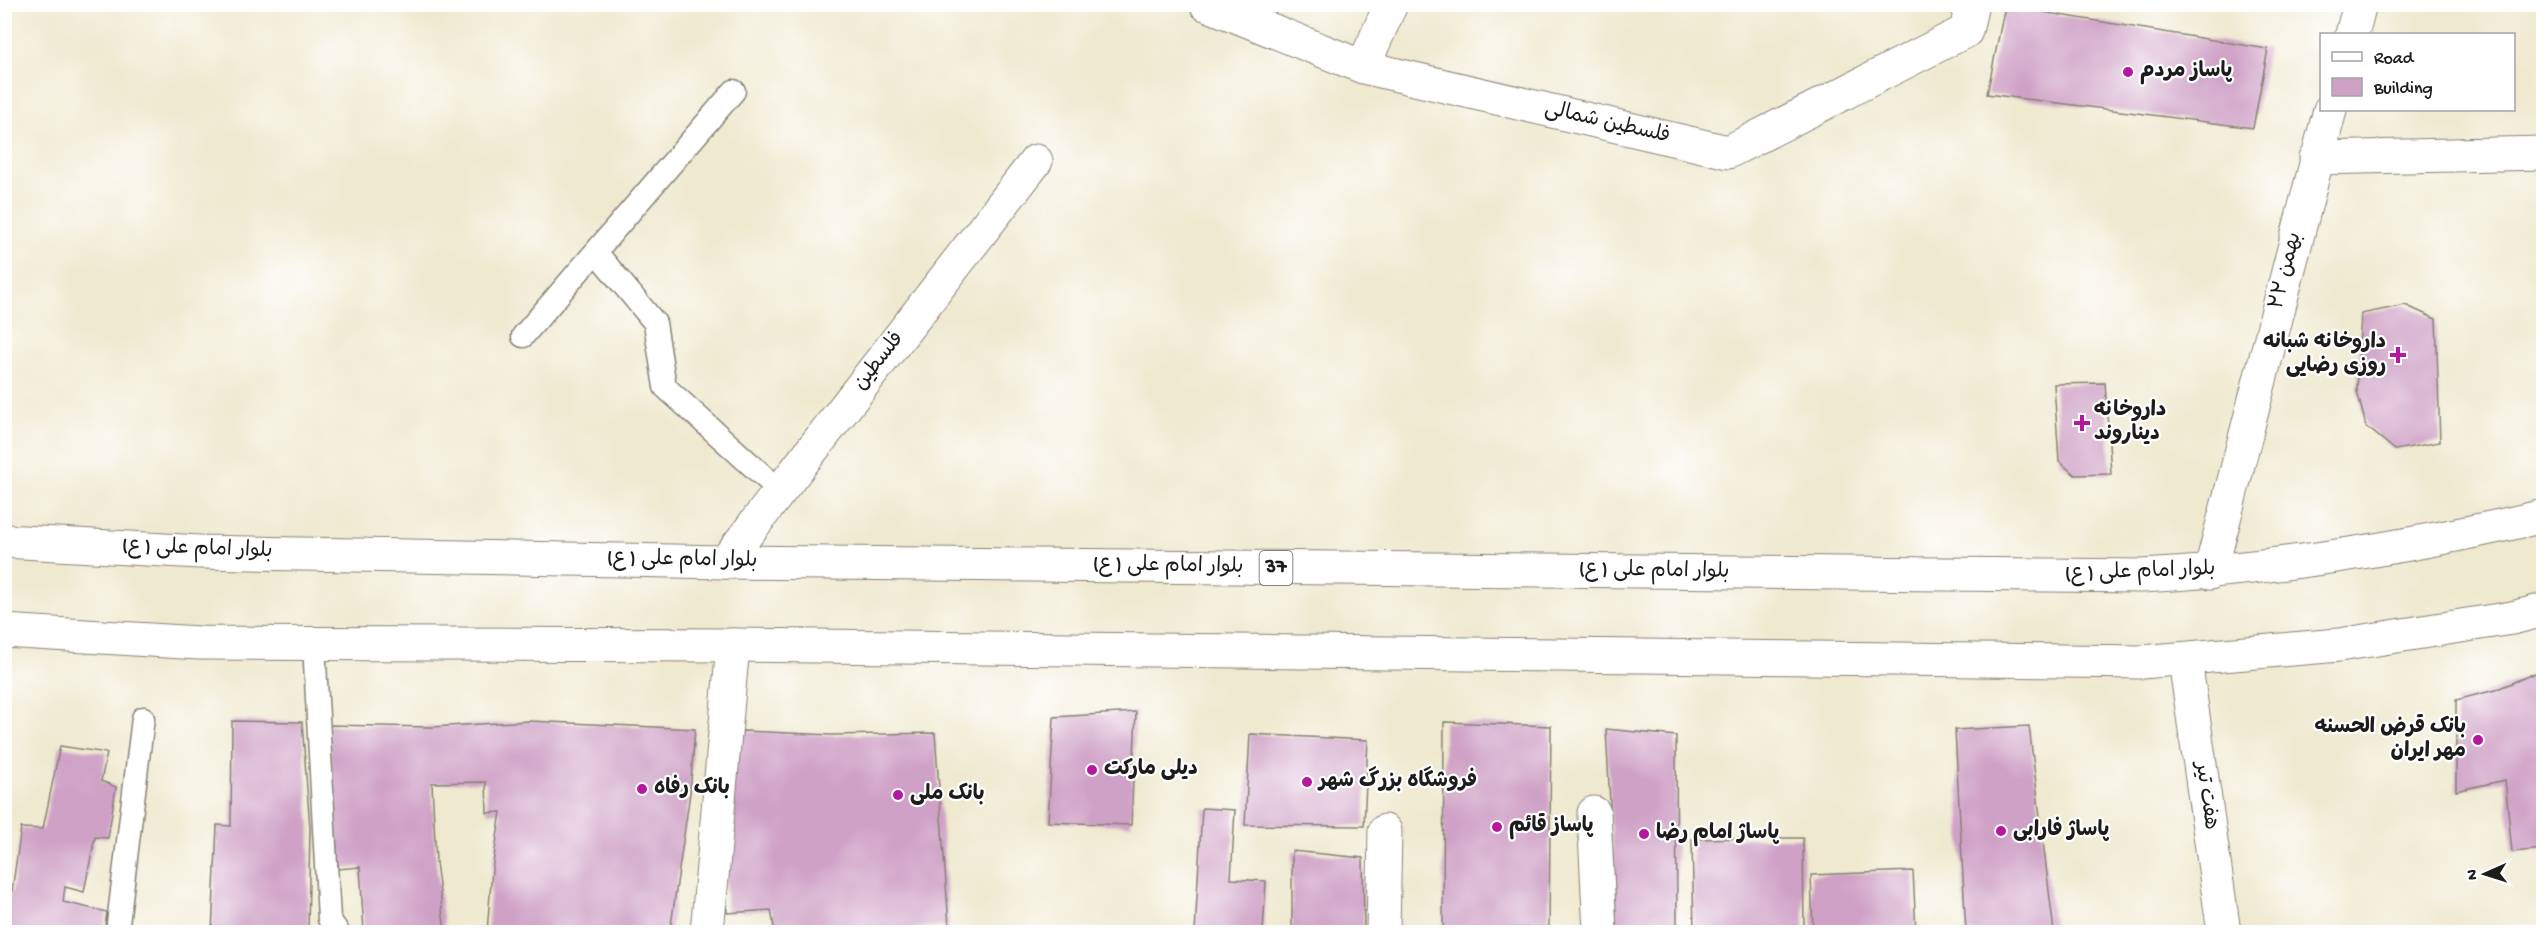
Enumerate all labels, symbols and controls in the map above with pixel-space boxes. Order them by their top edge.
legend [2320,33,2515,111]
text: Road [2374,49,2415,70]
place label: پاساز مردم [2140,60,2232,85]
marker: پاساز مردم [2121,65,2135,79]
text: Building [2373,79,2433,100]
street label: فلسطین شمالی [1542,97,1672,151]
street label: ۲۲ بهمن [2265,230,2309,312]
street label: فلسطین [849,328,911,396]
place label: داروخانه شبانه روزی رضایی [2263,331,2386,380]
marker: داروخانه شبانه روزی رضایی [2391,348,2405,362]
place label: داروخانه دیناروند [2094,399,2166,448]
marker: داروخانه دیناروند [2075,416,2089,430]
street label: بلوار امام علی ( ع) [121,535,273,565]
street label: بلوار امام علی ( ع) [606,547,758,575]
road number: 37 [1260,551,1292,585]
street label: بلوار امام علی ( ع) [1092,553,1244,581]
street label: بلوار امام علی ( ع) [1578,558,1730,586]
street label: بلوار امام علی ( ع) [2064,558,2216,588]
place label: بانک قرض الحسنه مهر ایران [2315,714,2466,765]
marker: بانک قرض الحسنه مهر ایران [2471,733,2485,747]
place label: دیلی مارکت [1104,758,1198,783]
street label: هفت تیر [2188,758,2222,832]
marker: دیلی مارکت [1085,763,1099,777]
place label: فروشگاه بزرگ شهر [1317,766,1477,795]
place label: بانک رفاه [654,774,730,802]
marker: فروشگاه بزرگ شهر [1300,775,1314,789]
marker: بانک رفاه [635,782,649,796]
place label: بانک ملی [910,782,985,808]
marker: بانک ملی [891,788,905,802]
place label: پاساز قائم [1509,813,1594,840]
place label: پاساژ فارابی [2013,816,2109,844]
marker: پاساز قائم [1490,820,1504,834]
place label: پاساژ امام رضا [1656,822,1779,847]
marker: پاساژ فارابی [1994,824,2008,838]
marker: پاساژ امام رضا [1637,827,1651,841]
north arrow [2455,844,2515,904]
text: N [2464,868,2483,880]

